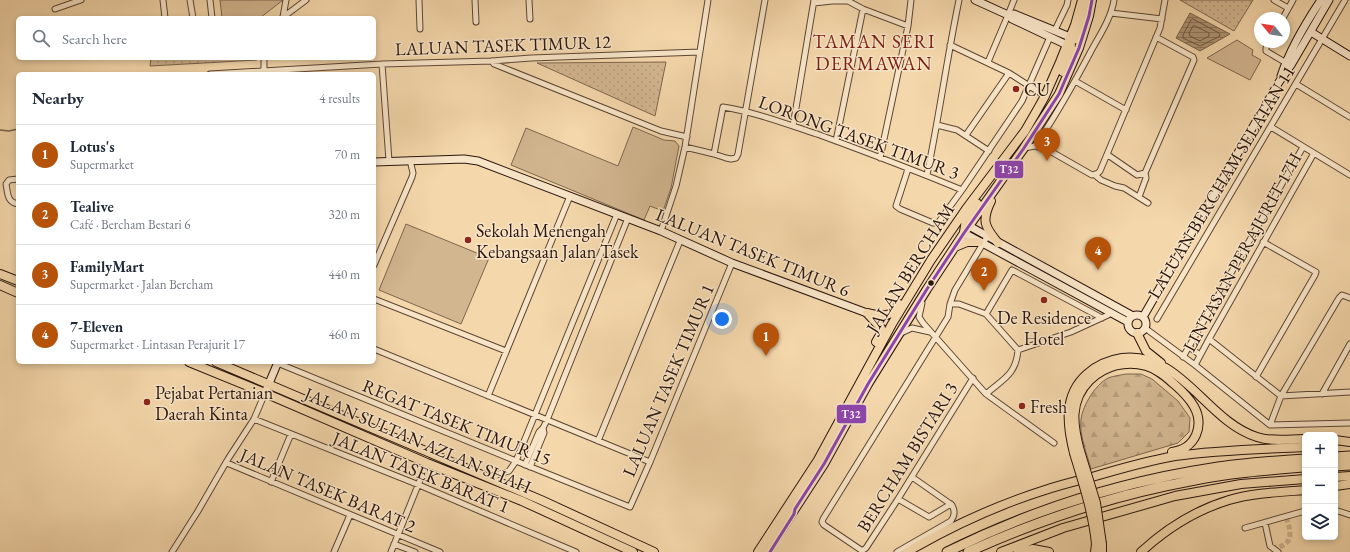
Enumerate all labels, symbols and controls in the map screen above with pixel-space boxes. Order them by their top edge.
north arrow [1254,12,1290,48]
search box [16,16,376,60]
icon: search [30,27,52,49]
text: Search here [62,29,127,48]
district label: TAMAN SERI DERMAWAN [813,29,935,76]
street label: LALUAN TASEK TIMUR 12 [395,30,612,60]
street label: LALUAN BERCHAM SELATAN 11 [1142,61,1300,303]
place label: CU [1024,78,1051,101]
marker: CU [1011,84,1021,94]
text: Nearby [32,87,84,109]
text: 4 results [319,90,360,107]
street label: LORONG TASEK TIMUR 3 [755,90,963,184]
pin: 3 [1034,128,1060,161]
text: Lotus's [70,137,115,156]
text: 1 [42,146,48,163]
text: 70 m [335,146,360,163]
street label: LINTASAN PERAJURIT 17H [1178,148,1306,356]
text: Supermarket [70,156,134,173]
line badge: T32 [994,160,1024,179]
text: T32 [999,162,1019,176]
text: Tealive [70,197,114,216]
street label: JALAN BERCHAM [860,199,959,339]
street label: LALUAN TASEK TIMUR 6 [653,203,854,302]
text: 2 [42,206,48,223]
text: 320 m [329,206,360,223]
text: Café · Bercham Bestari 6 [70,216,191,233]
place label: Sekolah Menengah Kebangsaan Jalan Tasek [476,219,639,263]
marker: Sekolah Menengah Kebangsaan Jalan Tasek [463,235,473,245]
pin: 4 [1085,237,1111,270]
text: FamilyMart [70,257,144,276]
pin: 2 [971,258,997,291]
text: 3 [42,266,48,283]
text: 440 m [329,266,360,283]
text: Supermarket · Jalan Bercham [70,276,213,293]
unlabelled marker [926,278,936,288]
street label: LALUAN TASEK TIMUR 1 [617,280,719,480]
marker: De Residence Hotel [1039,295,1049,305]
place label: De Residence Hotel [997,306,1091,350]
your location [712,309,732,329]
text: 7-Eleven [70,317,123,336]
pin: 1 [753,323,779,356]
text: 4 [42,326,48,343]
text: 460 m [329,326,360,343]
text: Supermarket · Lintasan Perajurit 17 [70,336,245,353]
street label: REGAT TASEK TIMUR 15 [359,374,555,470]
street label: BERCHAM BISTARI 3 [852,378,962,536]
place label: Pejabat Pertanian Daerah Kinta [155,381,274,425]
street label: JALAN SULTAN AZLAN SHAH [299,381,535,498]
place label: Fresh [1030,395,1067,418]
marker: Pejabat Pertanian Daerah Kinta [142,397,152,407]
marker: Fresh [1017,401,1027,411]
line badge: T32 [836,404,867,424]
text: T32 [841,407,861,421]
street label: JALAN TASEK BARAT 1 [328,425,513,518]
map controls [1302,432,1338,540]
button: + [1302,432,1338,468]
street label: JALAN TASEK BARAT 2 [235,442,420,538]
button: − [1302,468,1338,504]
button: layers [1302,504,1338,540]

